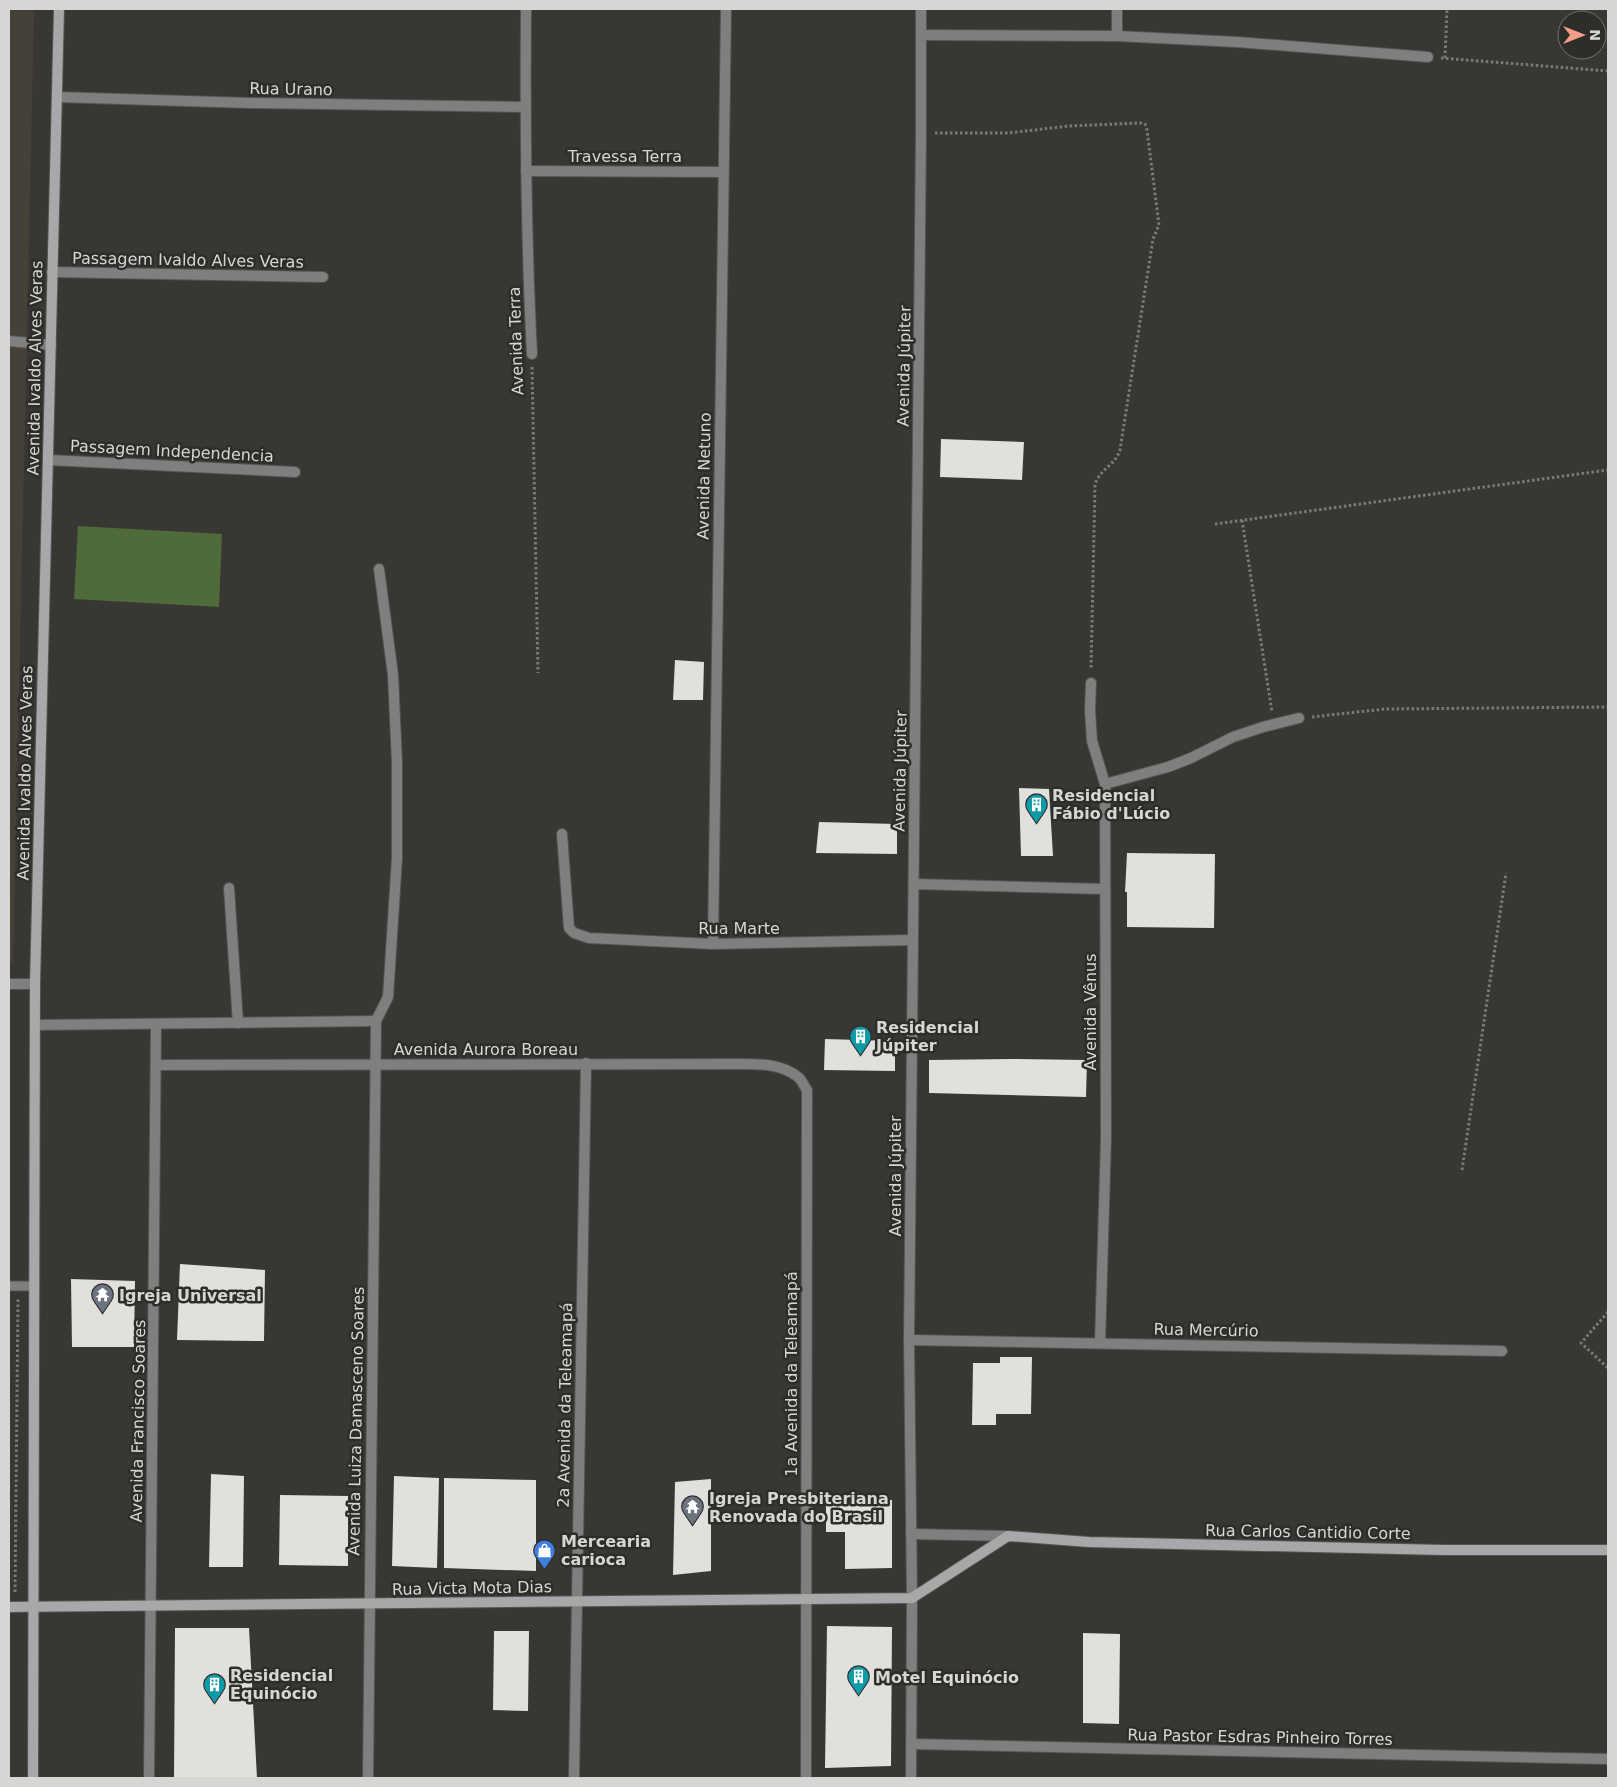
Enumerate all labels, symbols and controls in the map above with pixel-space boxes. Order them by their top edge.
north arrow [1557,10,1607,60]
text: N [1587,29,1603,41]
street label: Rua Urano [249,79,333,99]
street label: Travessa Terra [567,147,682,166]
street label: Passagem Ivaldo Alves Veras [72,248,304,272]
street label: Avenida Ivaldo Alves Veras [24,260,46,476]
street label: Avenida Terra [505,286,527,396]
street label: Avenida Júpiter [893,305,915,427]
street label: Avenida Netuno [693,412,715,540]
street label: Passagem Independencia [70,436,274,466]
street label: Avenida Ivaldo Alves Veras [14,665,36,881]
street label: Avenida Júpiter [889,710,911,832]
place label: Residencial Fábio d'Lúcio [1052,786,1170,823]
building icon: Residencial Fábio d'Lúcio [1024,792,1048,823]
street label: Rua Marte [698,919,780,938]
street label: Avenida Vênus [1081,953,1100,1071]
place label: Residencial Júpiter [875,1018,979,1055]
building icon: Residencial Júpiter [848,1024,872,1055]
street label: Avenida Aurora Boreau [394,1040,578,1059]
street label: Avenida Júpiter [886,1115,905,1237]
street label: 1a Avenida da Teleamapá [782,1271,801,1477]
temple icon: Igreja Universal [91,1283,115,1314]
place label: Igreja Universal [119,1286,262,1305]
street label: Avenida Luiza Damasceno Soares [344,1286,368,1556]
street label: 2a Avenida da Teleamapá [554,1302,576,1508]
street label: Avenida Francisco Soares [127,1319,149,1523]
street label: Rua Mercúrio [1153,1320,1259,1340]
place label: Igreja Presbiteriana Renovada do Brasil [709,1489,889,1526]
temple icon: Igreja Presbiteriana Renovada do Brasil [681,1495,705,1526]
street label: Rua Carlos Cantidio Corte [1205,1521,1411,1543]
place label: Mercearia carioca [561,1532,651,1569]
shop icon: Mercearia carioca [533,1538,557,1569]
street label: Rua Victa Mota Dias [392,1577,552,1599]
building icon: Motel Equinócio [847,1665,871,1696]
place label: Residencial Equinócio [230,1666,333,1703]
place label: Motel Equinócio [875,1668,1019,1687]
building icon: Residencial Equinócio [202,1672,226,1703]
street label: Rua Pastor Esdras Pinheiro Torres [1127,1725,1393,1749]

